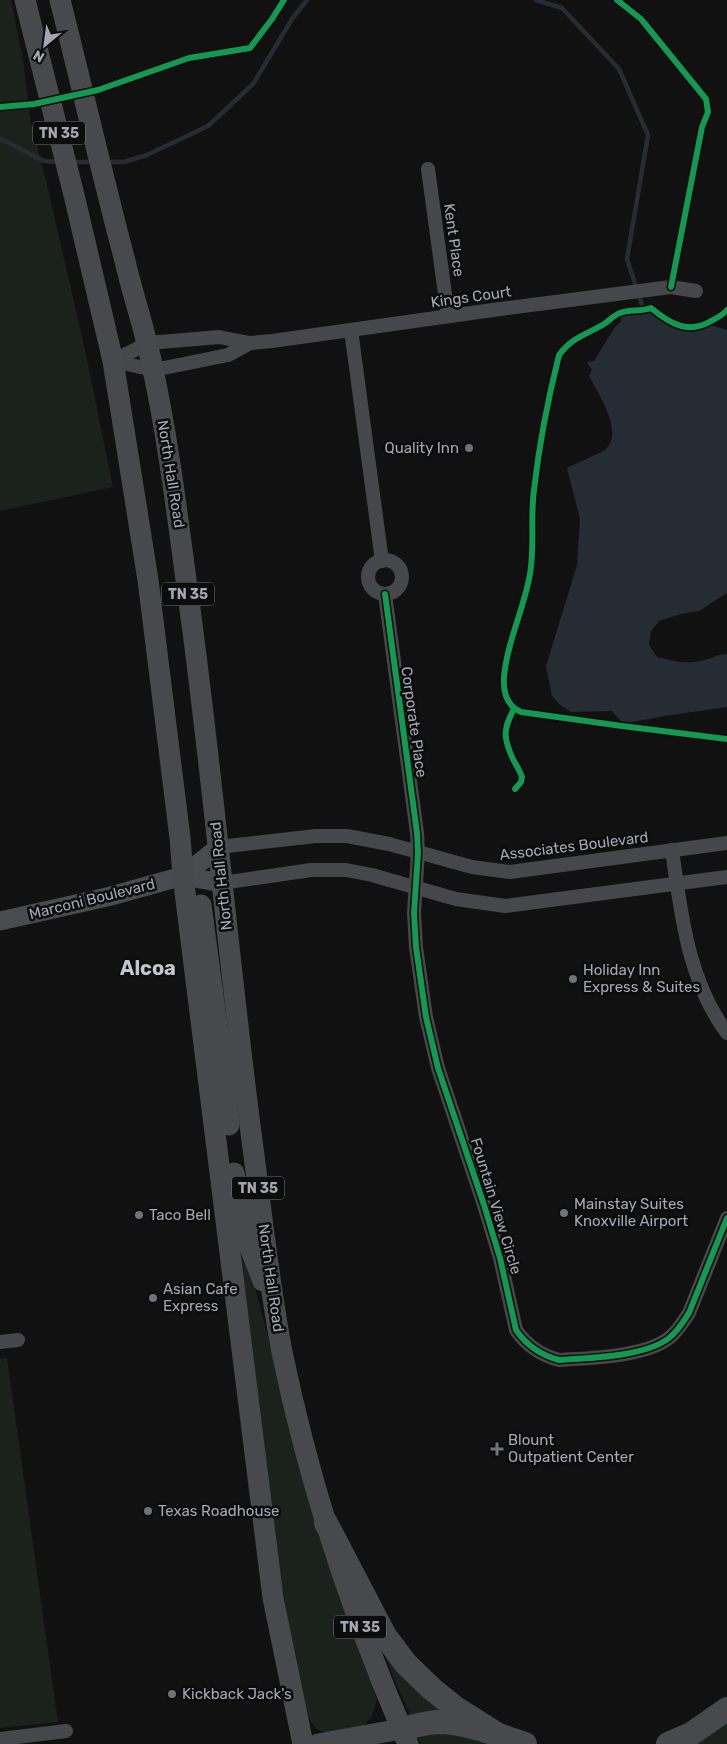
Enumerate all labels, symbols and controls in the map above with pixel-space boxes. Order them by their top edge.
north arrow [20,20,70,70]
text: N [30,46,47,66]
road number: TN 35 [33,122,85,144]
street label: Kent Place [440,202,468,278]
street label: Kings Court [430,282,513,312]
street label: North Hall Road [154,419,188,529]
place label: Quality Inn [385,439,459,457]
marker: Quality Inn [463,442,475,454]
road number: TN 35 [162,582,214,606]
street label: Corporate Place [397,665,431,779]
street label: North Hall Road [206,821,236,931]
street label: Associates Boulevard [499,828,649,864]
street label: Marconi Boulevard [27,875,157,923]
district label: Alcoa [120,956,176,980]
place label: Holiday Inn Express & Suites [583,961,700,996]
marker: Holiday Inn Express & Suites [567,973,579,985]
street label: Fountain View Circle [467,1136,525,1276]
road number: TN 35 [232,1176,284,1200]
place label: Mainstay Suites Knoxville Airport [574,1195,688,1230]
place label: Taco Bell [149,1206,211,1224]
marker: Mainstay Suites Knoxville Airport [558,1207,570,1219]
marker: Taco Bell [133,1209,145,1221]
street label: North Hall Road [255,1223,287,1333]
place label: Asian Cafe Express [163,1280,238,1315]
marker: Asian Cafe Express [147,1292,159,1304]
place label: Blount Outpatient Center [508,1431,634,1466]
marker: Blount Outpatient Center [490,1442,504,1456]
place label: Texas Roadhouse [158,1502,279,1520]
marker: Texas Roadhouse [142,1505,154,1517]
road number: TN 35 [334,1615,386,1638]
place label: Kickback Jack's [182,1685,292,1703]
marker: Kickback Jack's [166,1688,178,1700]

